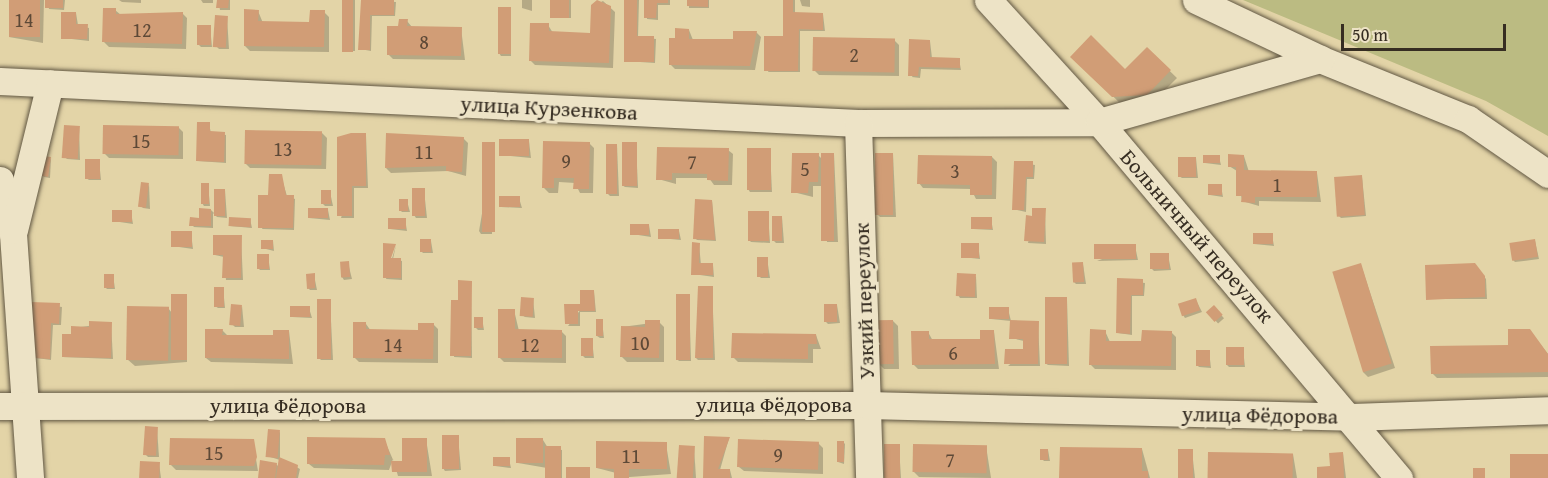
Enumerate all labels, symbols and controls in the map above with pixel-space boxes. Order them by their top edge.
house number: 14 [14,7,34,31]
scale bar [1344,12,1509,50]
house number: 12 [132,17,152,41]
text: 50 m [1352,21,1388,48]
house number: 8 [419,29,429,53]
house number: 2 [849,42,859,66]
street label: улица Курзенкова [460,90,638,126]
house number: 15 [131,128,151,152]
house number: 13 [273,136,293,160]
house number: 11 [414,139,434,163]
street label: Больничный переулок [1115,144,1279,328]
house number: 9 [561,148,571,172]
house number: 7 [687,149,697,173]
house number: 5 [800,156,810,180]
house number: 3 [950,158,960,182]
house number: 1 [1272,172,1282,196]
street label: Узкий переулок [848,222,880,380]
house number: 10 [630,330,650,354]
house number: 14 [383,332,403,356]
house number: 12 [520,332,540,356]
house number: 6 [948,340,958,364]
street label: улица Фёдорова [696,392,852,418]
street label: улица Фёдорова [210,393,366,419]
street label: улица Фёдорова [1182,400,1338,430]
house number: 15 [204,440,224,464]
house number: 9 [773,442,783,466]
house number: 11 [621,443,641,467]
house number: 7 [945,447,955,471]

